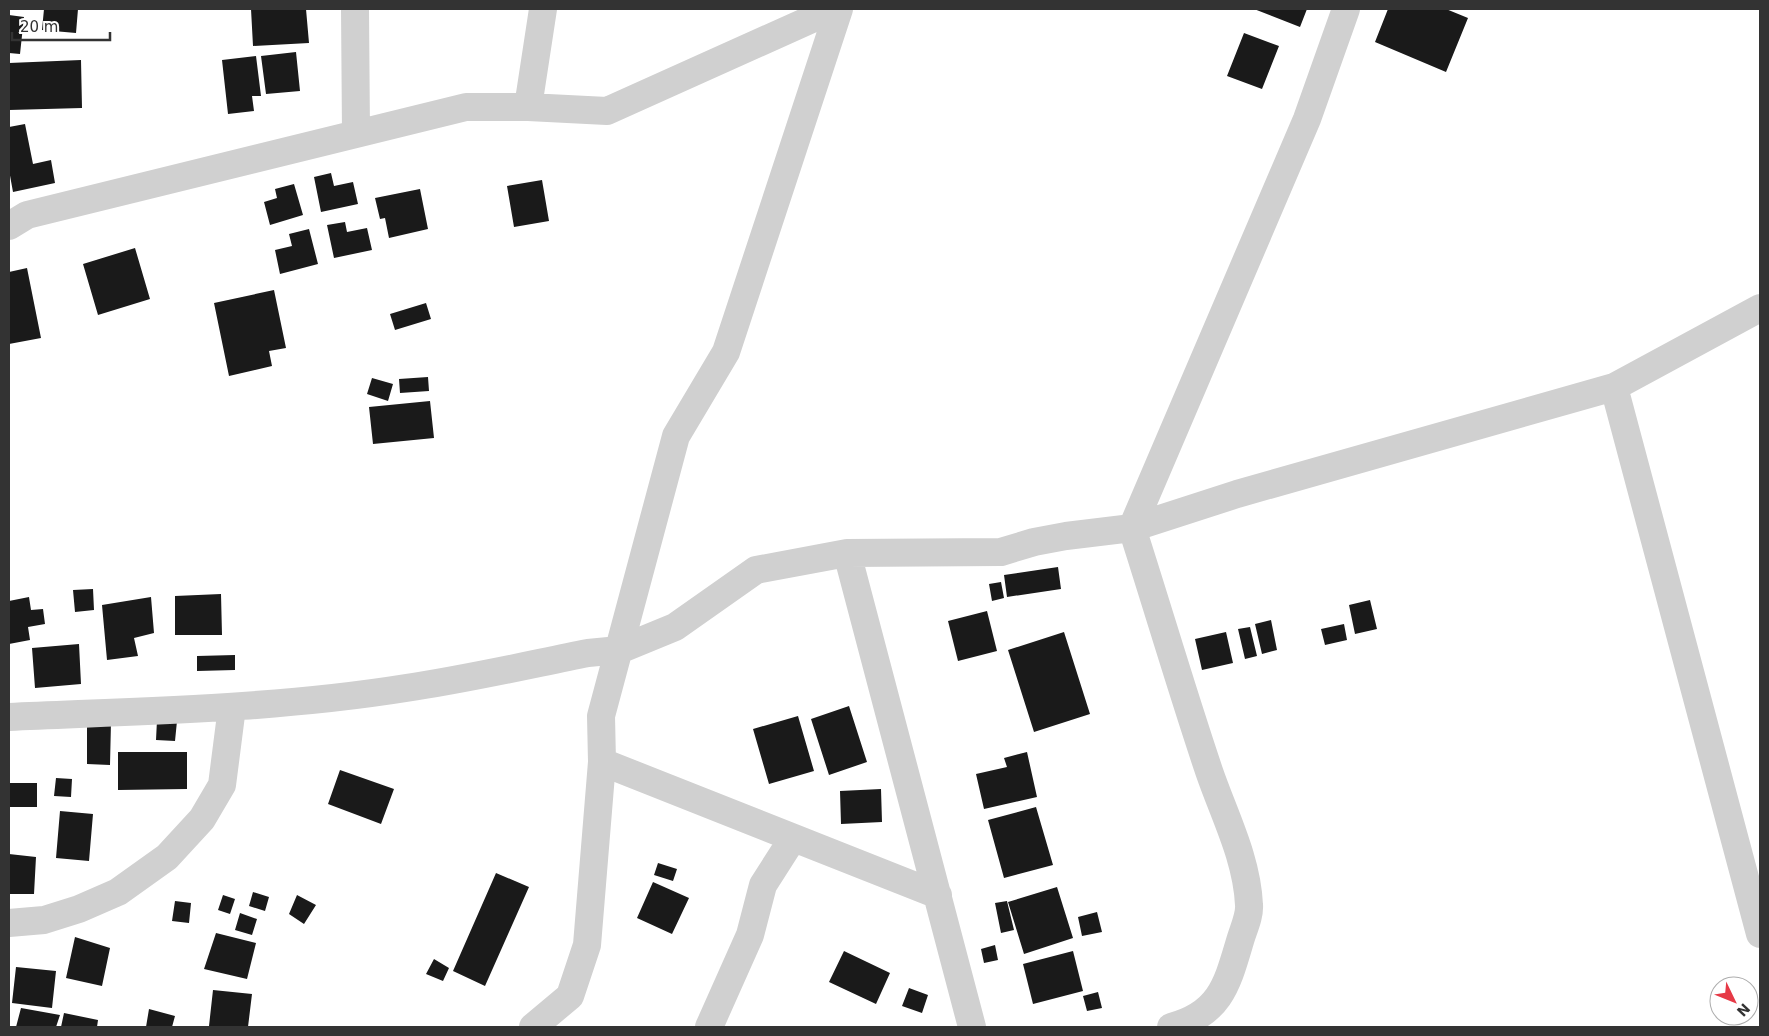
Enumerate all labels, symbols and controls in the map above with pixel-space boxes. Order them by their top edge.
scale bar [12,10,110,42]
text: 20 m [20,18,58,36]
north arrow [1709,976,1759,1026]
text: N [1734,1000,1753,1020]

